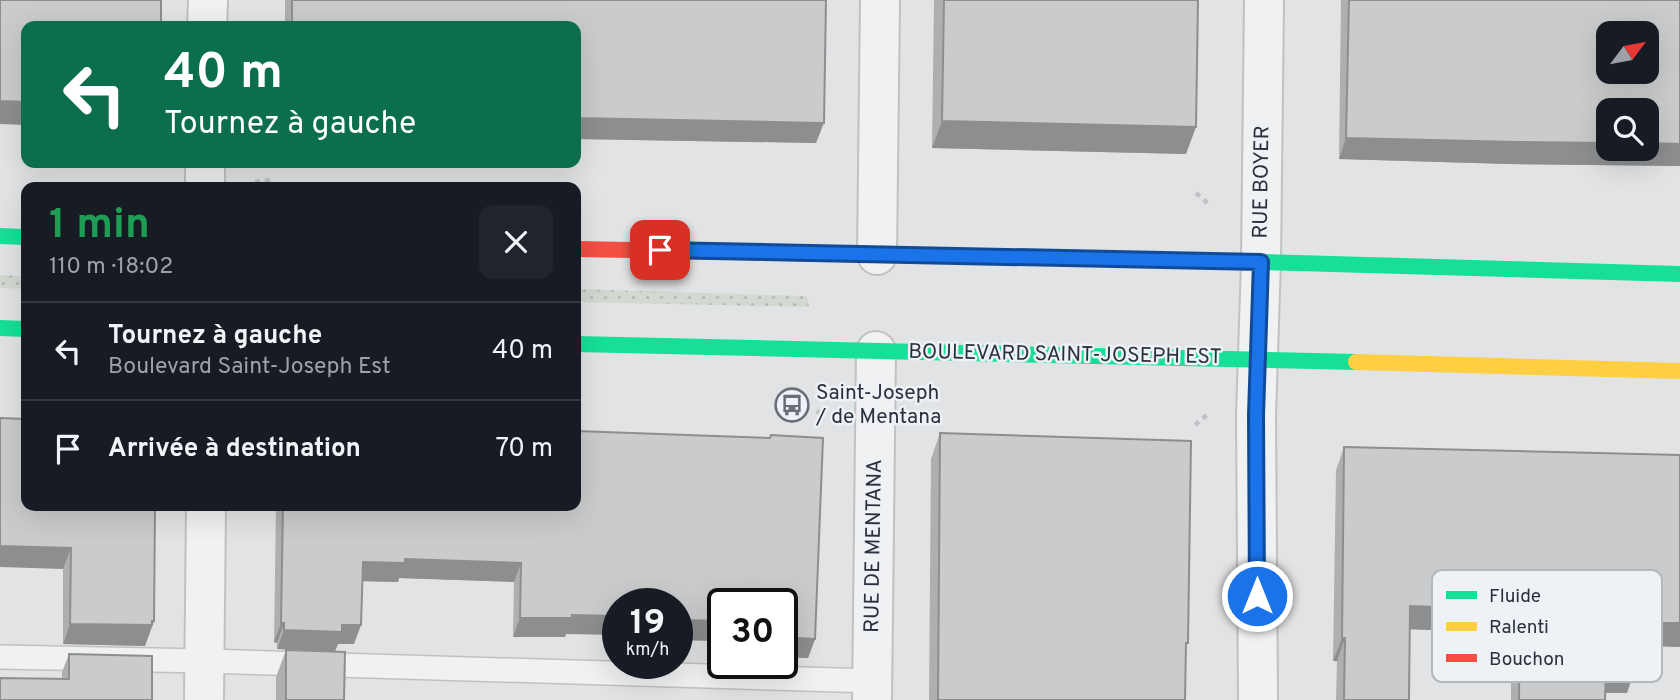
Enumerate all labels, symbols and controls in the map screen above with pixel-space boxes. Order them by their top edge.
north arrow [1596,21,1659,84]
map controls [1596,21,1659,161]
text: 40 m [164,44,283,106]
icon: left [49,49,140,140]
button: search [1596,98,1659,161]
text: Tournez à gauche [164,105,416,145]
street label: RUE BOYER [1248,125,1276,239]
text: 1 min [49,200,150,253]
button: close [479,205,553,279]
pin [630,220,690,280]
icon: arrive [641,231,679,269]
text: 110 m · 18:02 [49,253,173,282]
text: Tournez à gauche [108,320,322,353]
icon: left [49,332,87,370]
text: 40 m [492,335,553,368]
street label: BOULEVARD SAINT-JOSEPH EST [908,339,1222,371]
text: Boulevard Saint-Joseph Est [108,353,391,382]
place label: Saint-Joseph / de Mentana [815,380,941,431]
bus stop icon: Saint-Joseph / de Mentana [773,386,811,424]
icon: arrive [49,430,87,468]
text: Arrivée à destination [108,433,361,466]
text: 70 m [495,433,553,466]
street label: RUE DE MENTANA [859,459,889,633]
position arrow [1220,559,1294,633]
legend [1432,570,1662,682]
text: Fluide [1489,585,1541,609]
speed limit sign: 30 [707,588,798,679]
text: 19 [630,602,665,646]
text: Ralenti [1489,616,1549,640]
text: km/h [626,639,669,662]
text: Bouchon [1489,648,1565,672]

